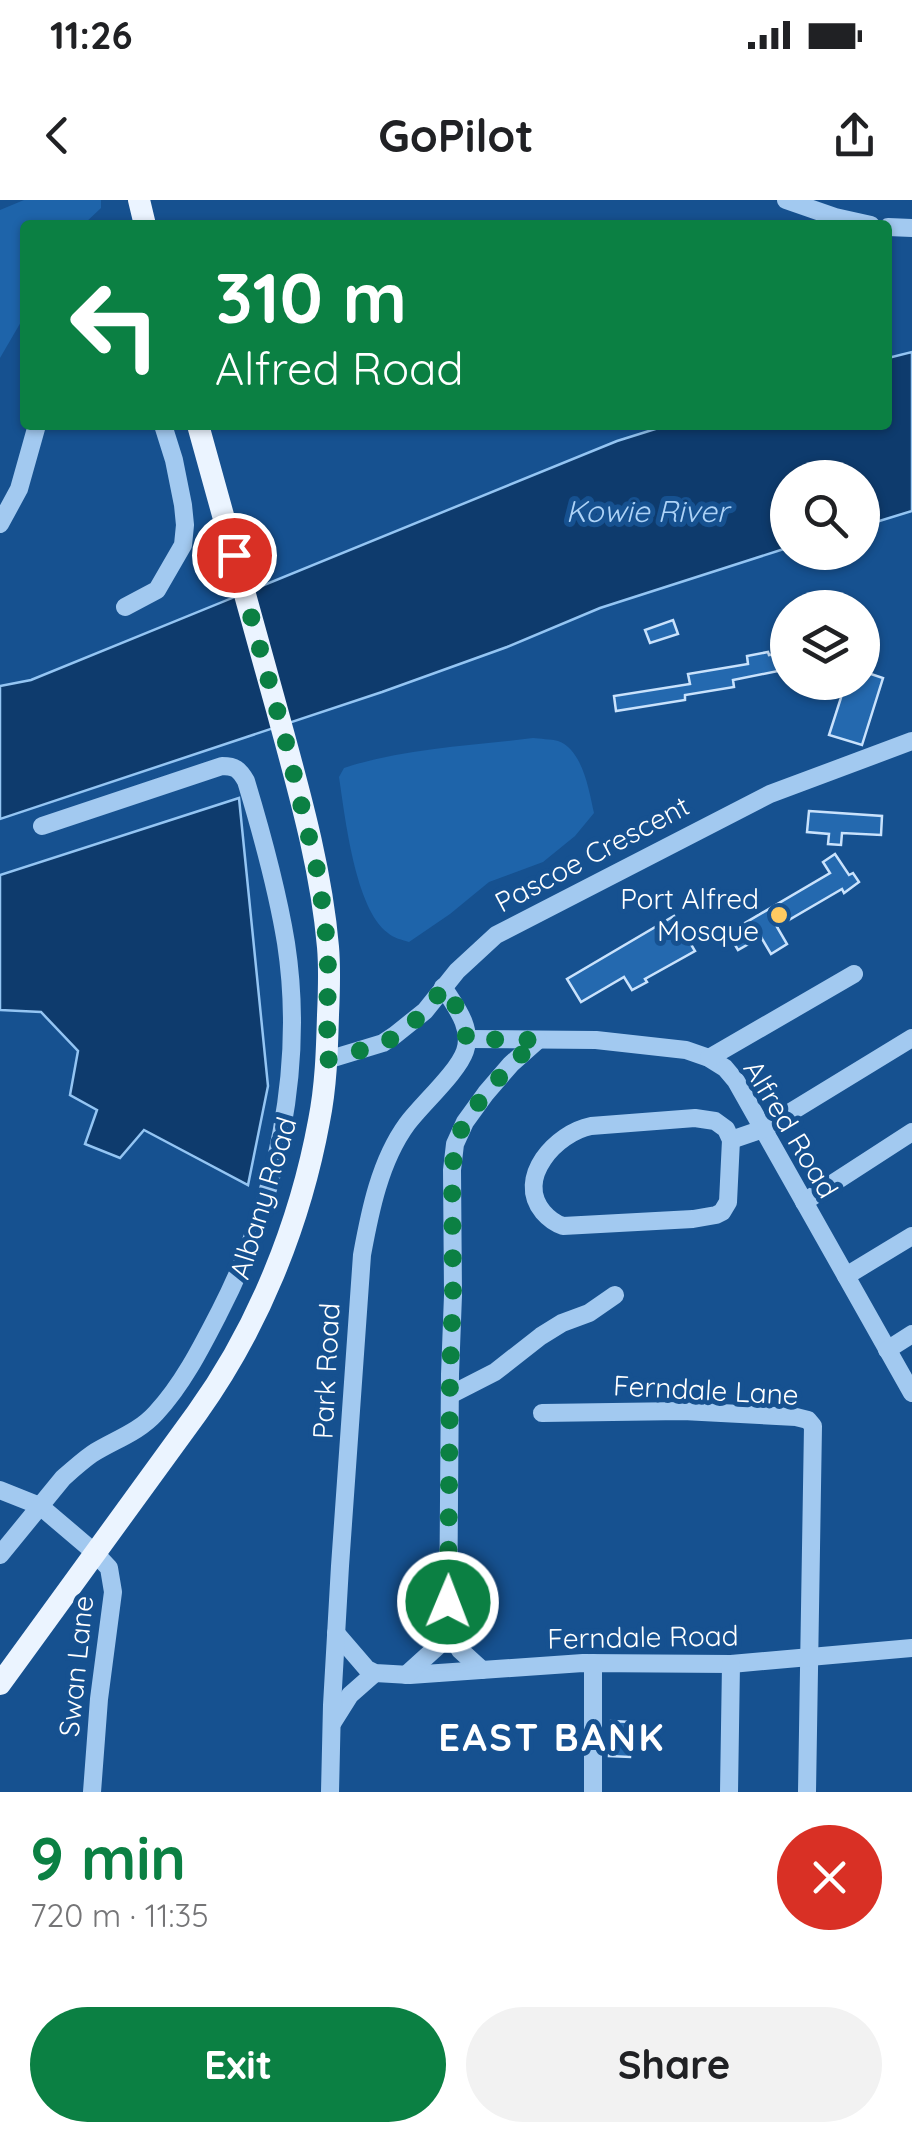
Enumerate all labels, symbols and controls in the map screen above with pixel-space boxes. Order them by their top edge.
text: 11:26 [50,11,133,59]
text: GoPilot [378,107,534,163]
icon: back [30,108,85,163]
icon: share [827,108,882,163]
text: 310 m [215,253,407,341]
icon: left [50,260,180,390]
text: Alfred Road [215,340,464,396]
map controls [770,460,880,700]
button: search [770,460,880,570]
water label: Kowie River [566,492,732,530]
pin [192,513,277,598]
icon: arrive [207,528,262,583]
button: layers [770,590,880,700]
street label: Pascoe Crescent [489,788,695,919]
place label: Port Alfred Mosque [620,881,759,948]
marker: Port Alfred Mosque [768,904,790,926]
street label: Alfred Road [737,1053,846,1204]
street label: Albany Road [221,1113,304,1283]
street label: Park Road [304,1302,347,1440]
street label: Ferndale Lane [612,1367,800,1412]
position arrow [396,1550,500,1654]
street label: Swan Lane [51,1594,100,1738]
street label: Ferndale Road [547,1617,739,1656]
district label: EAST BANK [438,1713,666,1761]
text: 9 min [30,1820,186,1895]
button: close [777,1825,882,1930]
text: 720 m · 11:35 [30,1895,209,1935]
button: Exit [30,2007,446,2122]
button: Share [466,2007,882,2122]

